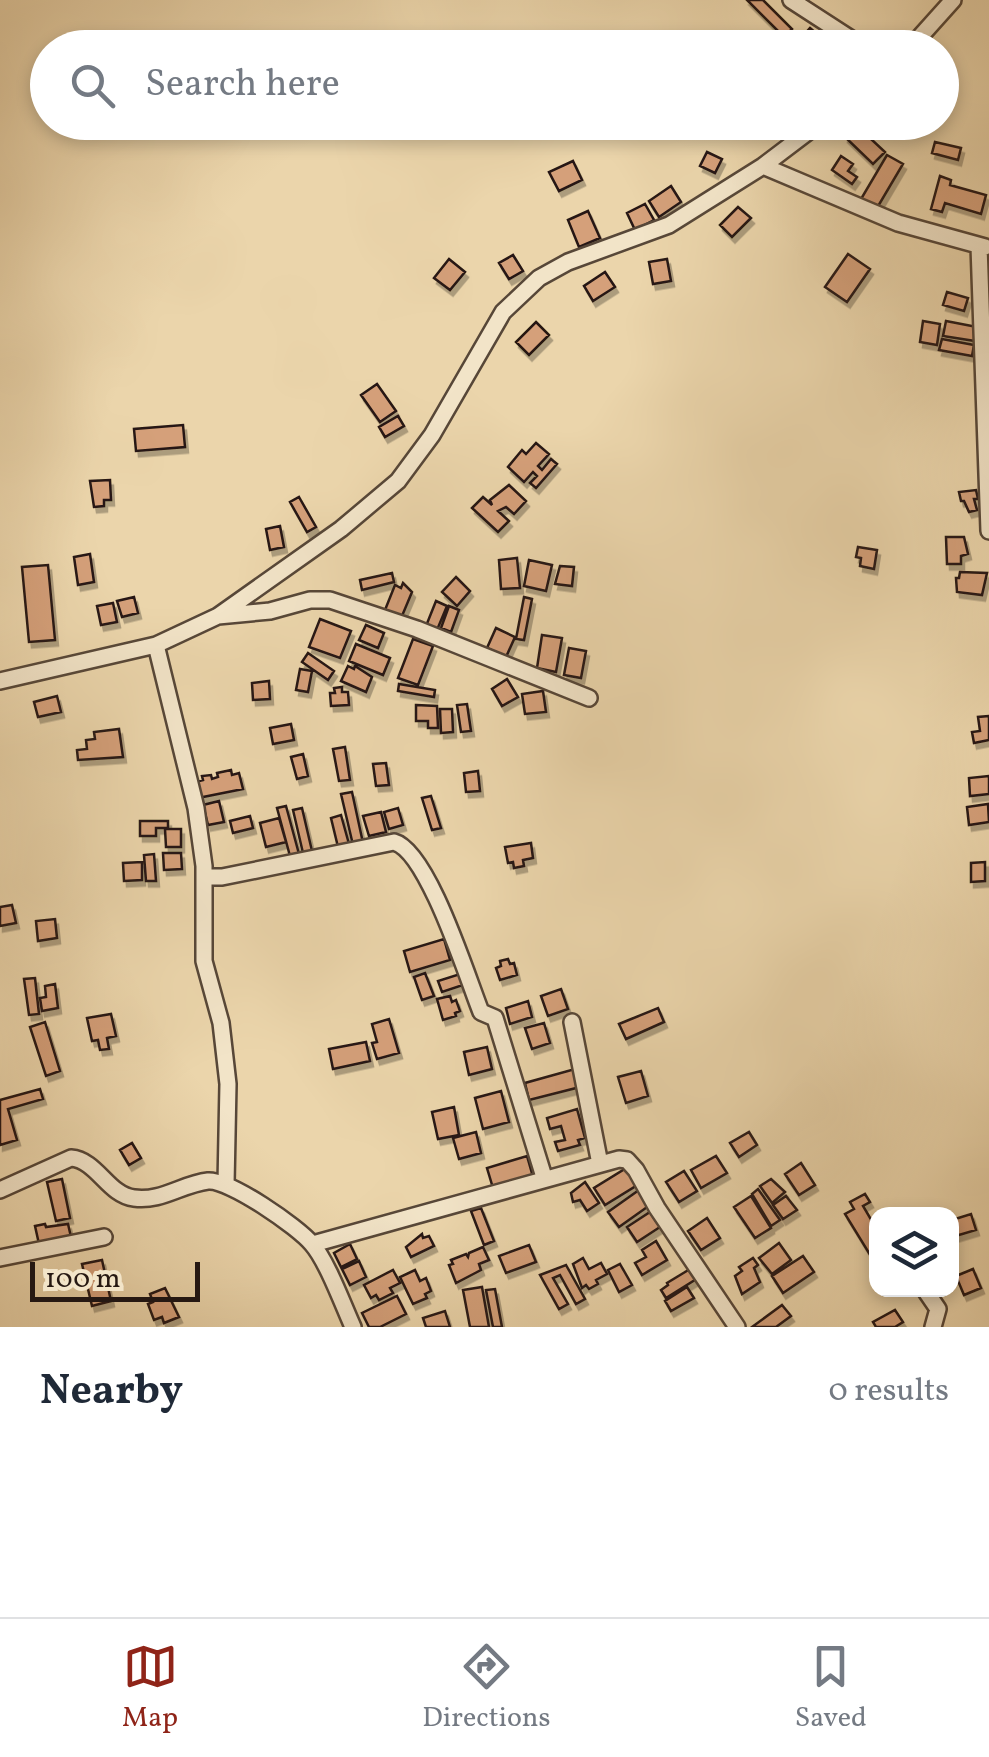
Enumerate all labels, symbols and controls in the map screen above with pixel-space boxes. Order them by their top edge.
search box [30,30,959,140]
icon: search [65,58,120,113]
text: Search here [145,59,340,112]
map controls [869,1207,959,1297]
button: layers [869,1207,959,1297]
scale bar [30,1257,200,1302]
text: 100 m [45,1260,120,1299]
text: Nearby [40,1363,183,1422]
text: 0 results [829,1370,949,1414]
tab: Map [122,1639,178,1738]
tab: Directions [422,1639,551,1738]
tab: Saved [795,1639,867,1738]

